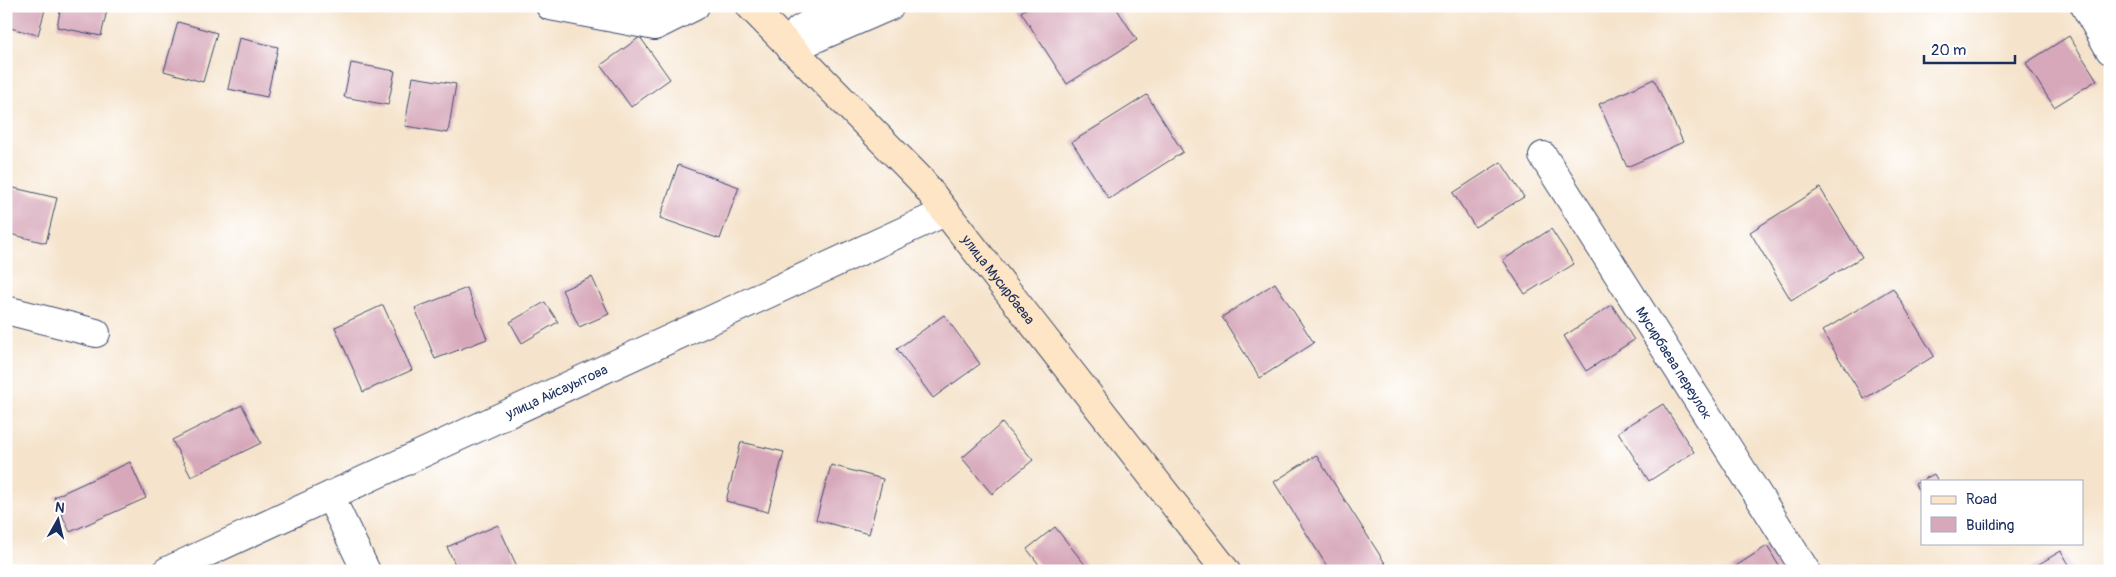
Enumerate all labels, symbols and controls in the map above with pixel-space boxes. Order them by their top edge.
scale bar [1924,32,2015,64]
text: 20 m [1931,41,1966,60]
street label: улица Мусирбаева [958,231,1039,328]
street label: Мусирбаева переулок [1632,304,1716,422]
street label: улица Айсауытова [502,360,610,423]
legend [1921,480,2084,544]
text: Road [1966,490,1997,509]
north arrow [32,494,82,544]
text: N [54,499,66,517]
text: Building [1966,516,2014,535]

